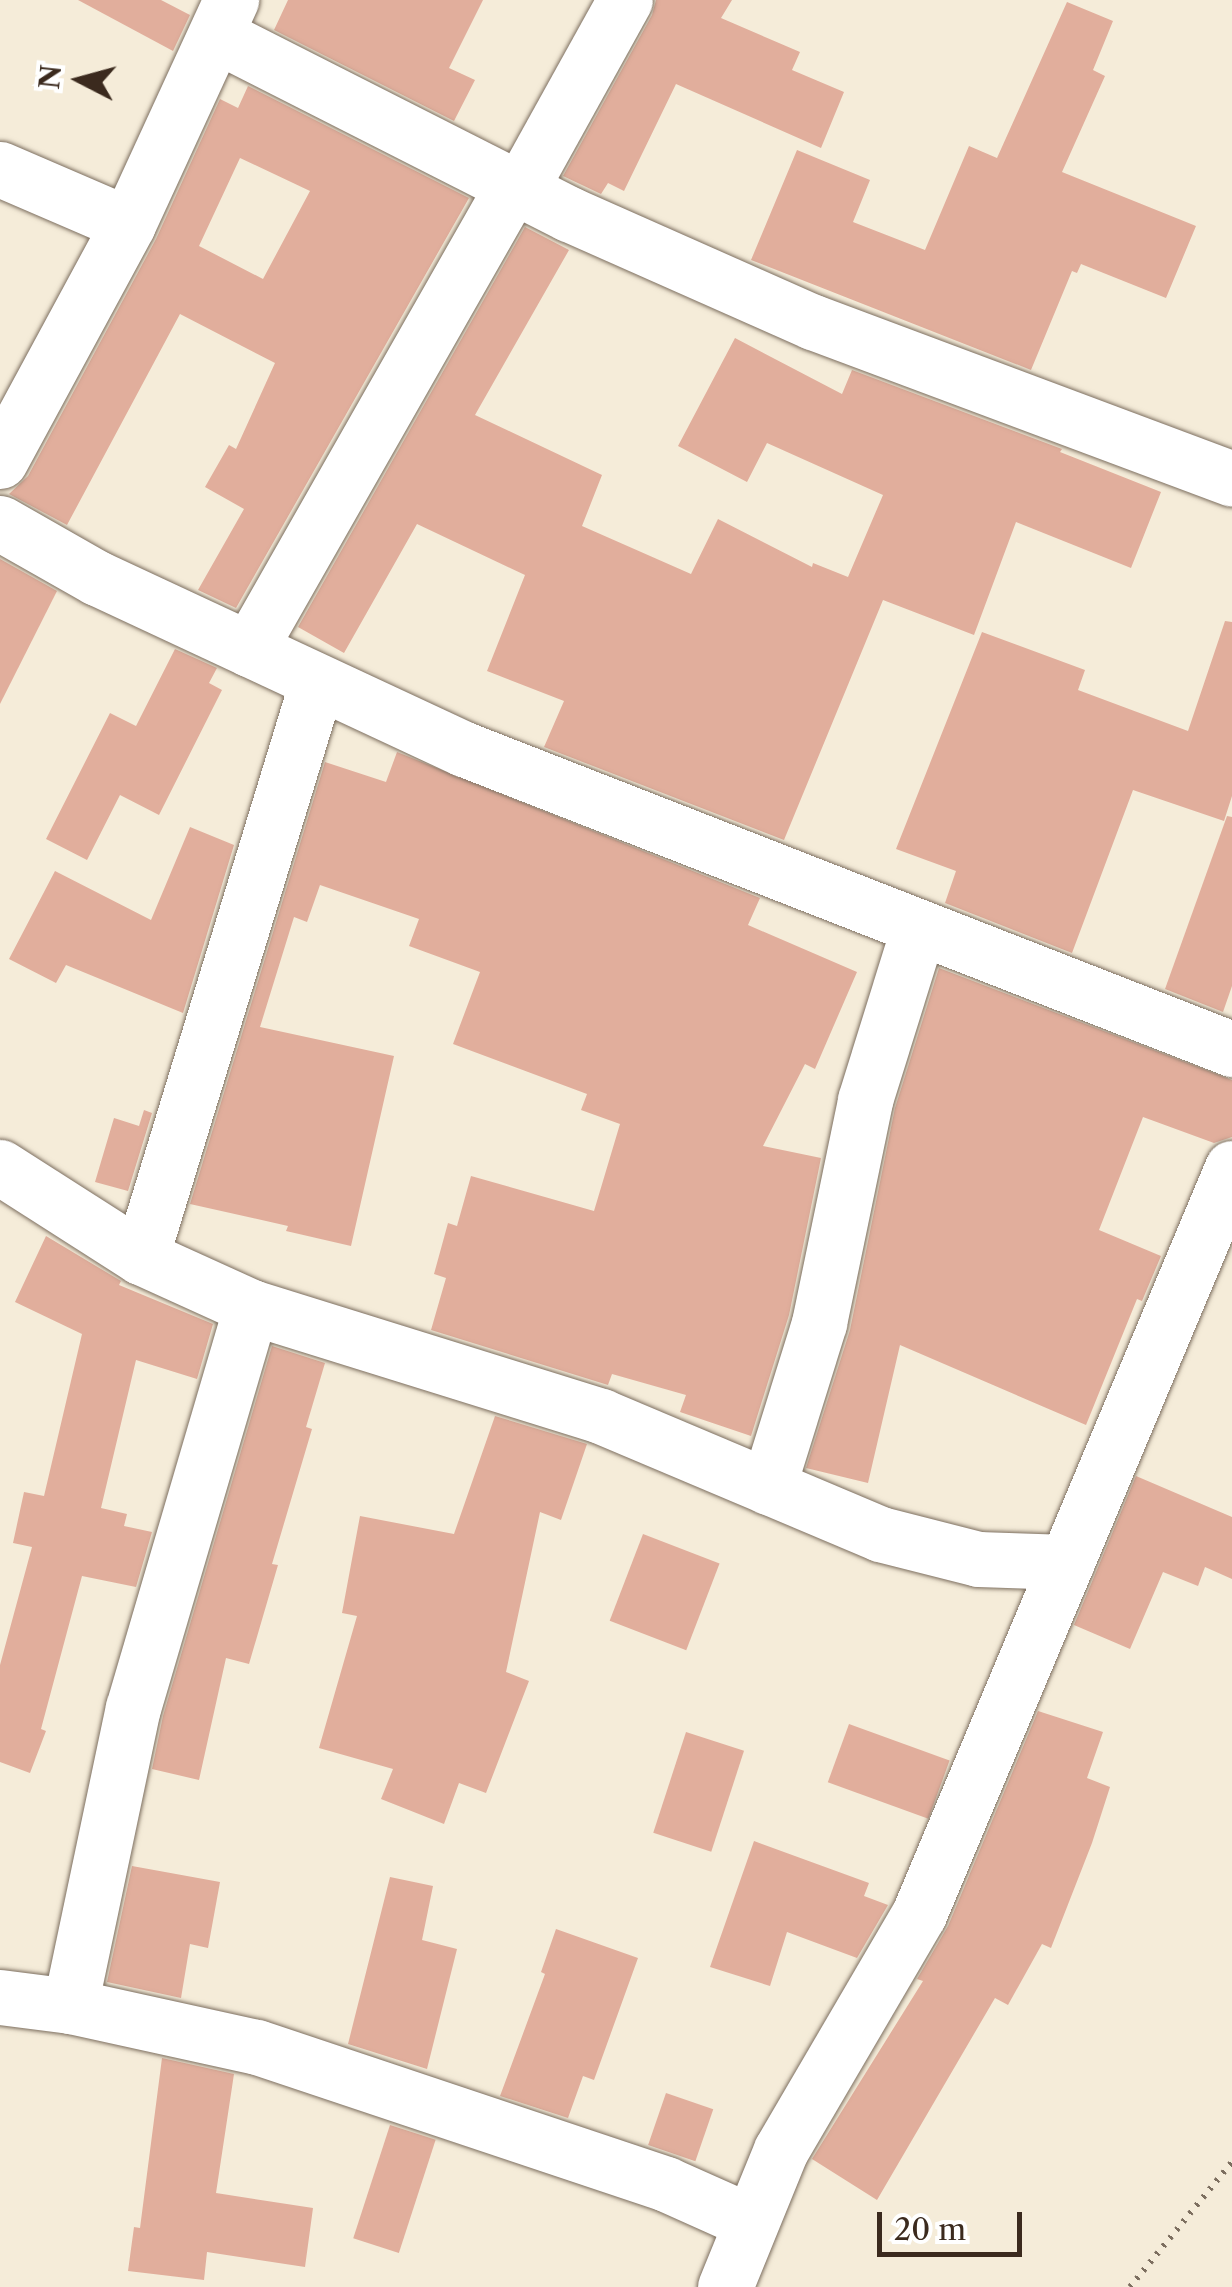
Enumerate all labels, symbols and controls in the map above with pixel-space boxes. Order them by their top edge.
north arrow [30,30,130,130]
text: N [32,63,68,91]
scale bar [882,2192,1027,2254]
text: 20 m [894,2211,966,2248]

